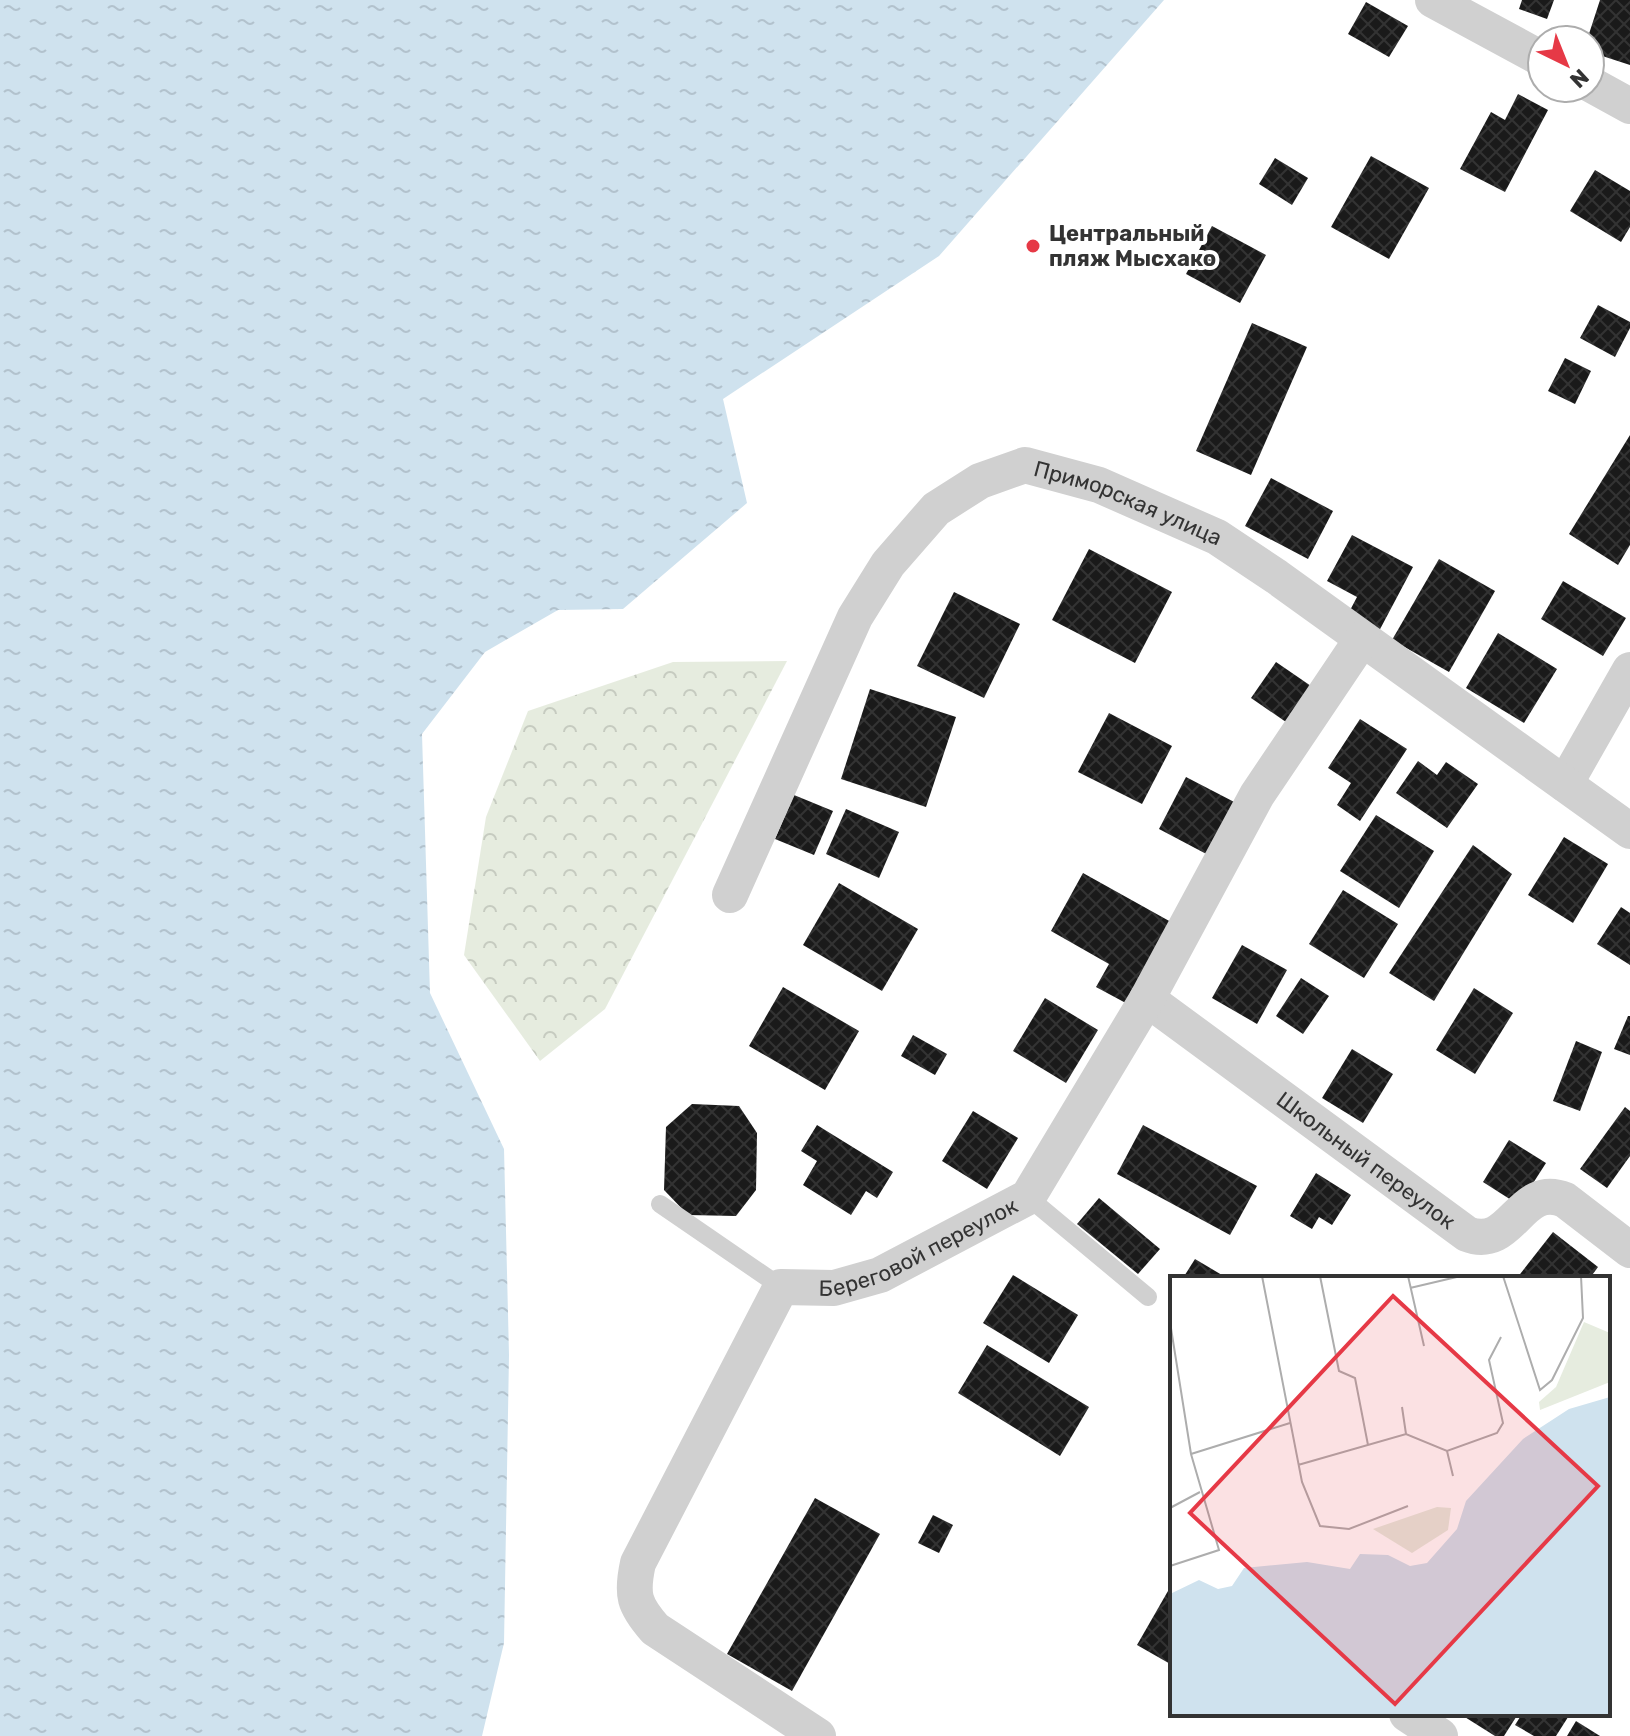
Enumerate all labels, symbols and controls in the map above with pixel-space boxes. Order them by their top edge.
north arrow [1526,24,1606,104]
text: N [1564,63,1594,94]
place label: Центральный пляж Мысхако [1049,220,1216,272]
marker: Центральный пляж Мысхако [1024,237,1042,255]
street label: Приморская улица [1031,455,1226,551]
street label: Школьный переулок [1271,1085,1461,1235]
street label: Береговой переулок [818,1191,1022,1301]
inset map [1170,1276,1610,1716]

